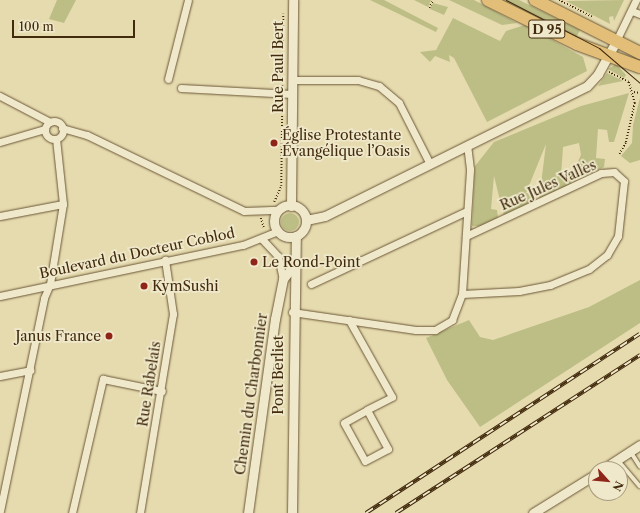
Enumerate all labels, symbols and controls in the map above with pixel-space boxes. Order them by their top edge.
scale bar [14,12,137,38]
road number: D 95 [528,18,566,40]
text: 100 m [19,19,54,34]
street label: Rue Paul Bert [270,21,286,113]
place label: Église Protestante Évangélique l’Oasis [282,127,410,160]
marker: Église Protestante Évangélique l’Oasis [269,138,279,148]
street label: Rue Jules Vallès [497,156,599,214]
street label: Boulevard du Docteur Coblod [38,224,236,282]
place label: Le Rond-Point [262,254,360,270]
marker: Le Rond-Point [249,257,259,267]
place label: KymSushi [152,278,219,294]
marker: KymSushi [139,281,149,291]
street label: Chemin du Charbonnier [231,312,271,476]
place label: Janus France [15,328,101,344]
marker: Janus France [104,331,114,341]
street label: Pont Berliet [270,335,286,415]
street label: Rue Rabelais [134,340,164,428]
north arrow [588,461,628,501]
text: N [609,479,626,493]

